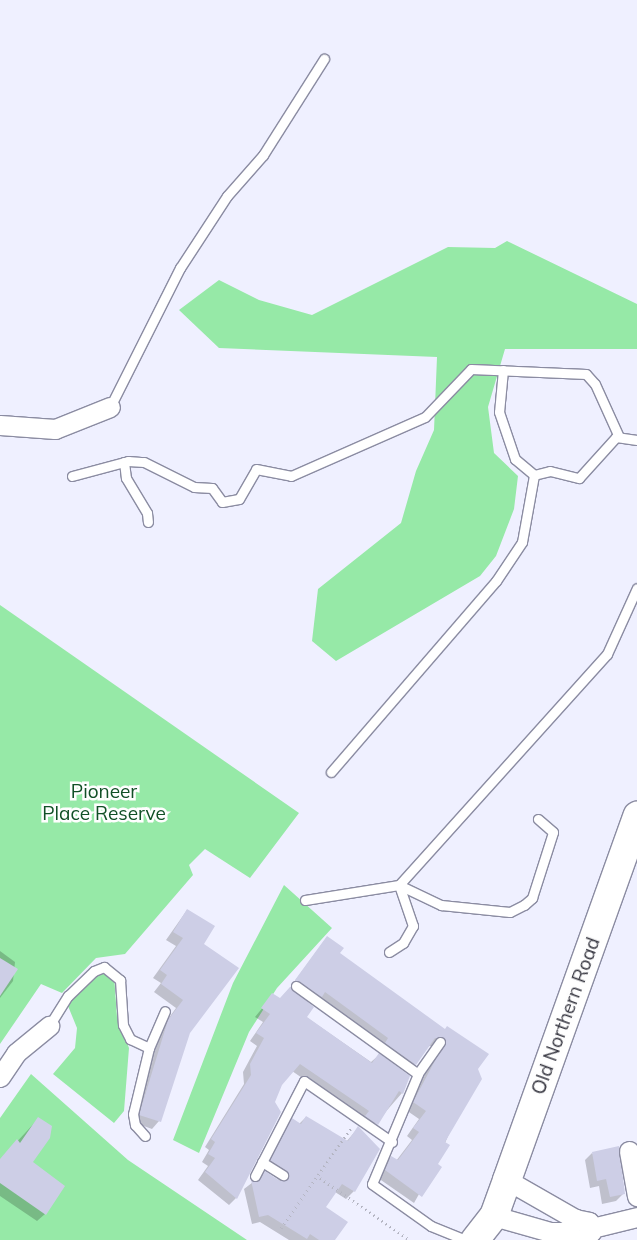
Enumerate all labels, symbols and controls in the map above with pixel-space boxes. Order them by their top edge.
park label: Pioneer Place Reserve [42,781,166,825]
street label: Old Northern Road [527,934,605,1098]

